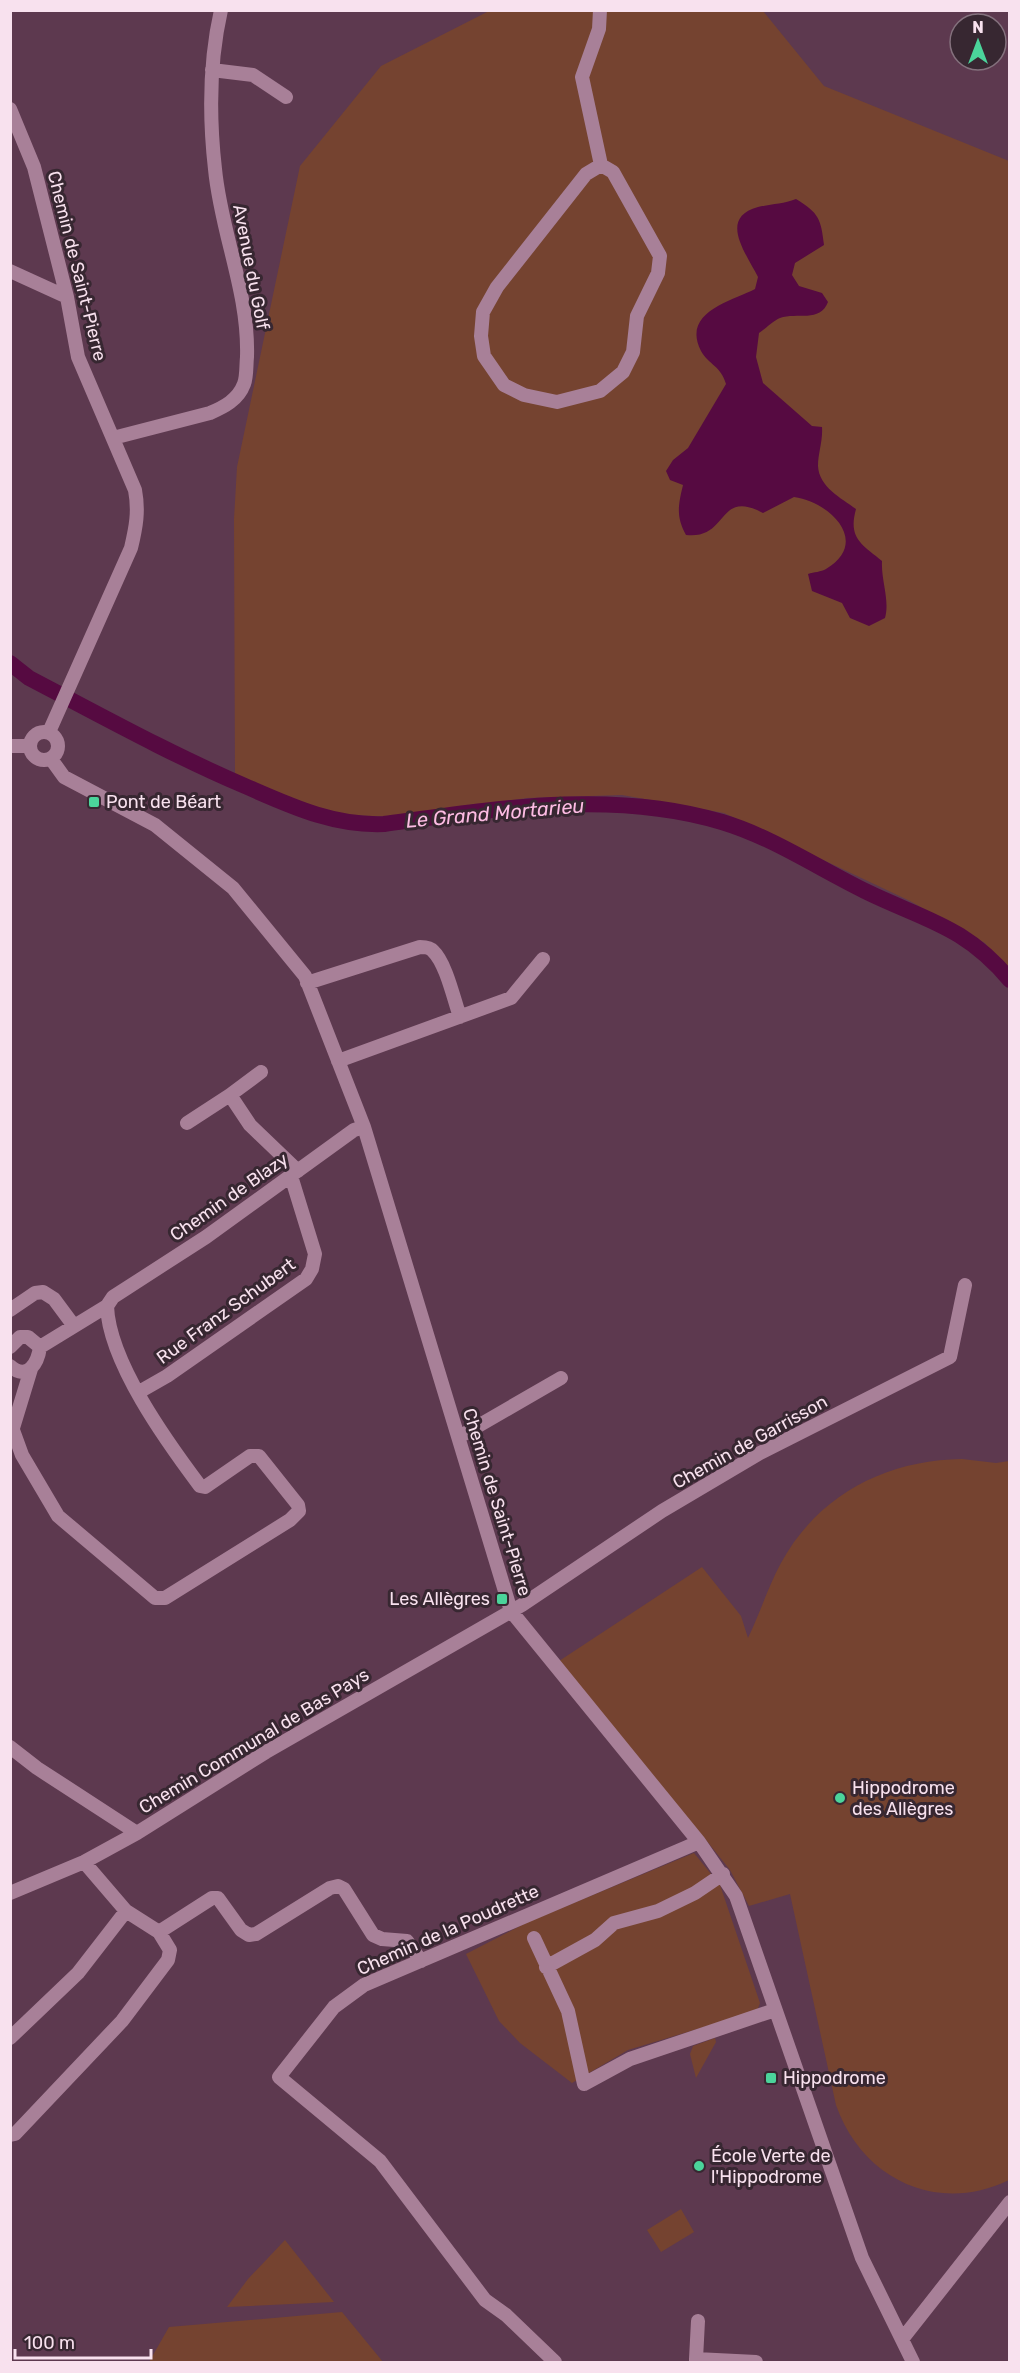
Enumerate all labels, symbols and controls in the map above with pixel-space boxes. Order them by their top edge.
north arrow [948,12,1008,72]
text: N [972,18,984,37]
street label: Chemin de Saint-Pierre [43,169,111,363]
street label: Avenue du Golf [228,202,274,332]
place label: Pont de Béart [106,791,221,813]
water label: Le Grand Mortarieu [405,793,585,833]
marker: Pont de Béart [87,795,101,809]
street label: Chemin de Blazy [166,1148,292,1246]
street label: Rue Franz Schubert [152,1253,300,1369]
street label: Chemin de Garrisson [669,1390,831,1494]
street label: Chemin de Saint-Pierre [458,1405,536,1599]
place label: Les Allègres [389,1588,490,1610]
marker: Les Allègres [495,1592,509,1606]
street label: Chemin Communal de Bas Pays [135,1664,373,1818]
place label: Hippodrome des Allègres [852,1777,955,1820]
marker: Hippodrome des Allègres [833,1791,847,1805]
street label: Chemin de la Poudrette [354,1880,542,1980]
place label: Hippodrome [783,2067,886,2089]
marker: Hippodrome [764,2071,778,2085]
place label: École Verte de l'Hippodrome [711,2145,831,2188]
marker: École Verte de l'Hippodrome [692,2159,706,2173]
scale bar [15,2322,152,2360]
text: 100 m [24,2332,75,2354]

